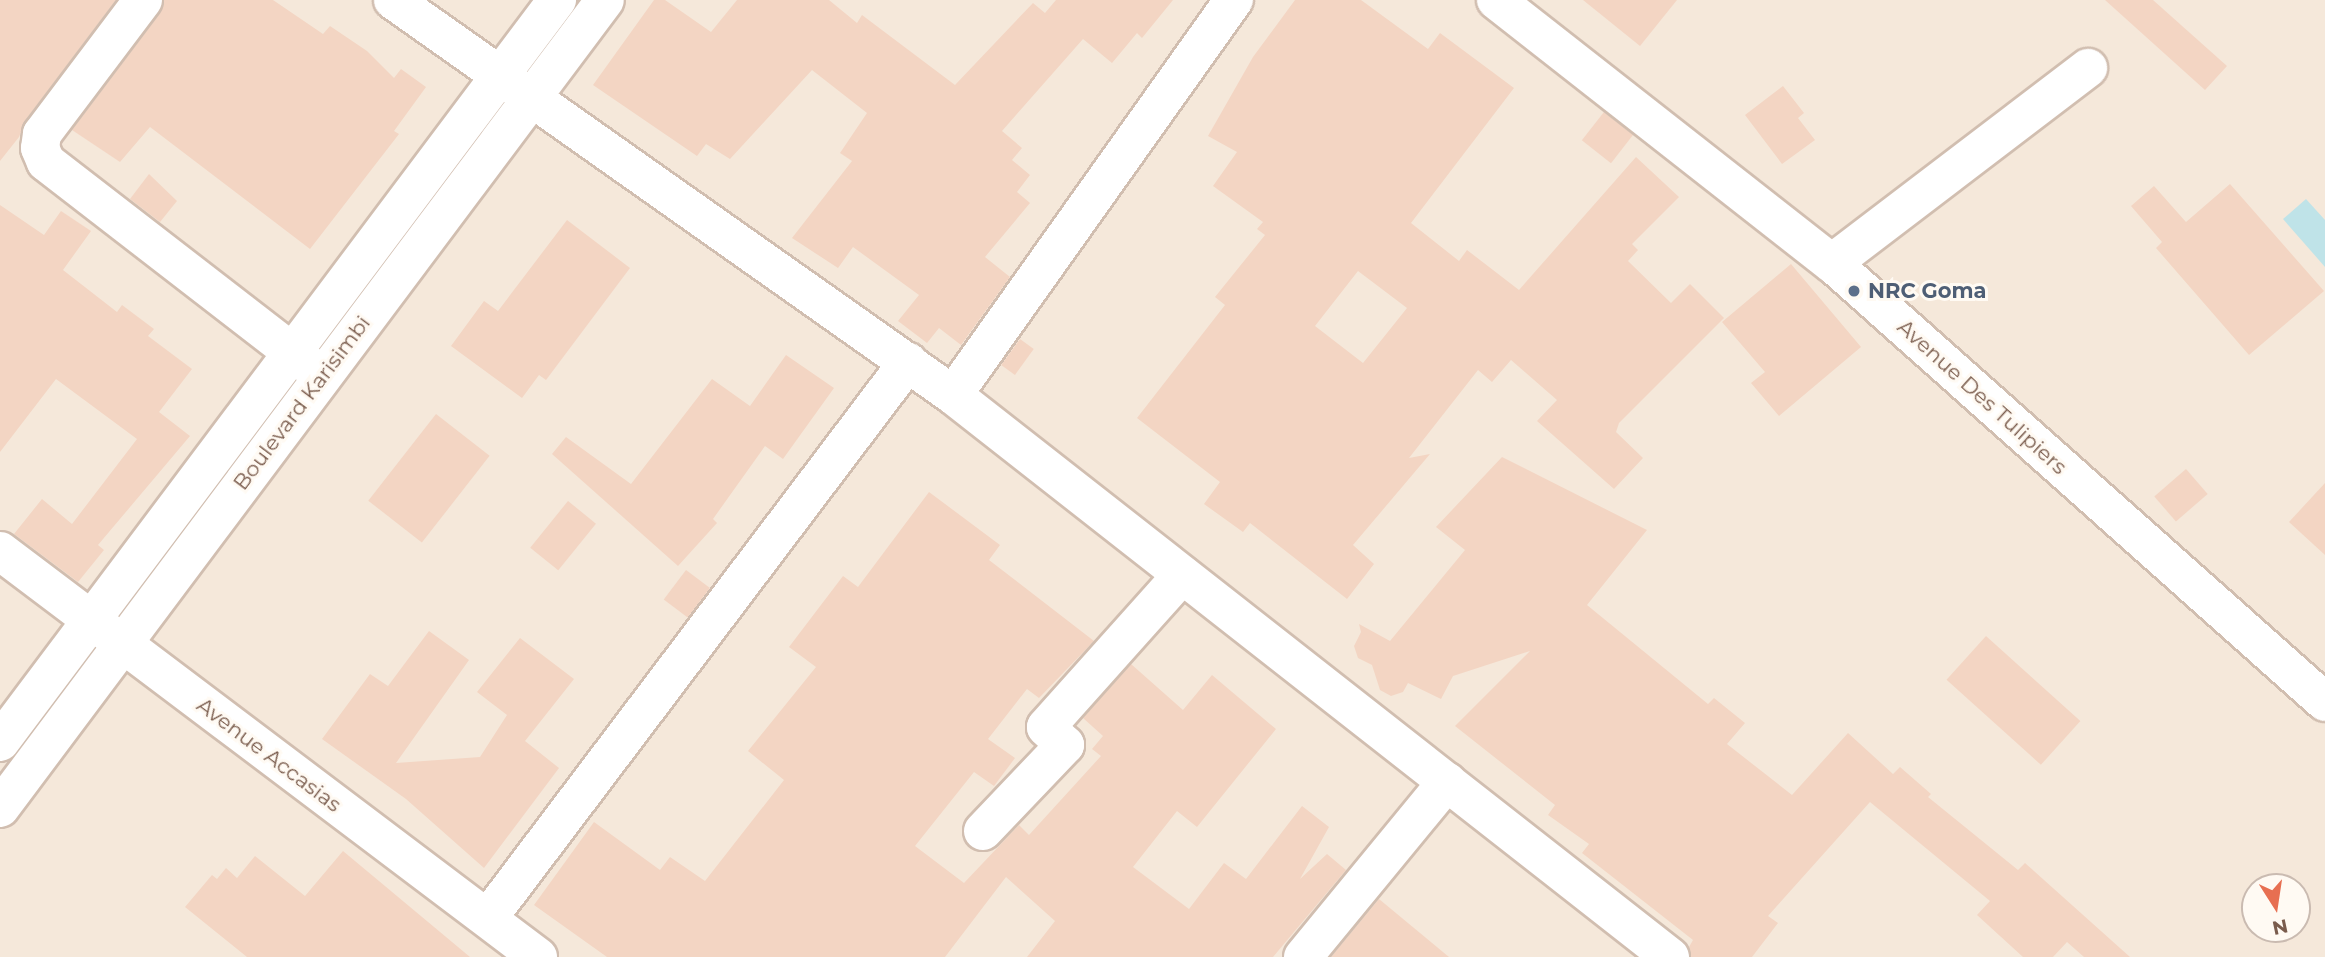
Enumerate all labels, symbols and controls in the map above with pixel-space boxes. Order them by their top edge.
place label: NRC Goma [1868,278,1986,304]
marker: NRC Goma [1846,283,1862,299]
street label: Boulevard Karisimbi [228,311,376,495]
street label: Avenue Des Tulipiers [1892,314,2072,480]
street label: Avenue Accasias [192,693,346,817]
north arrow [2241,873,2311,943]
text: N [2270,914,2290,940]

